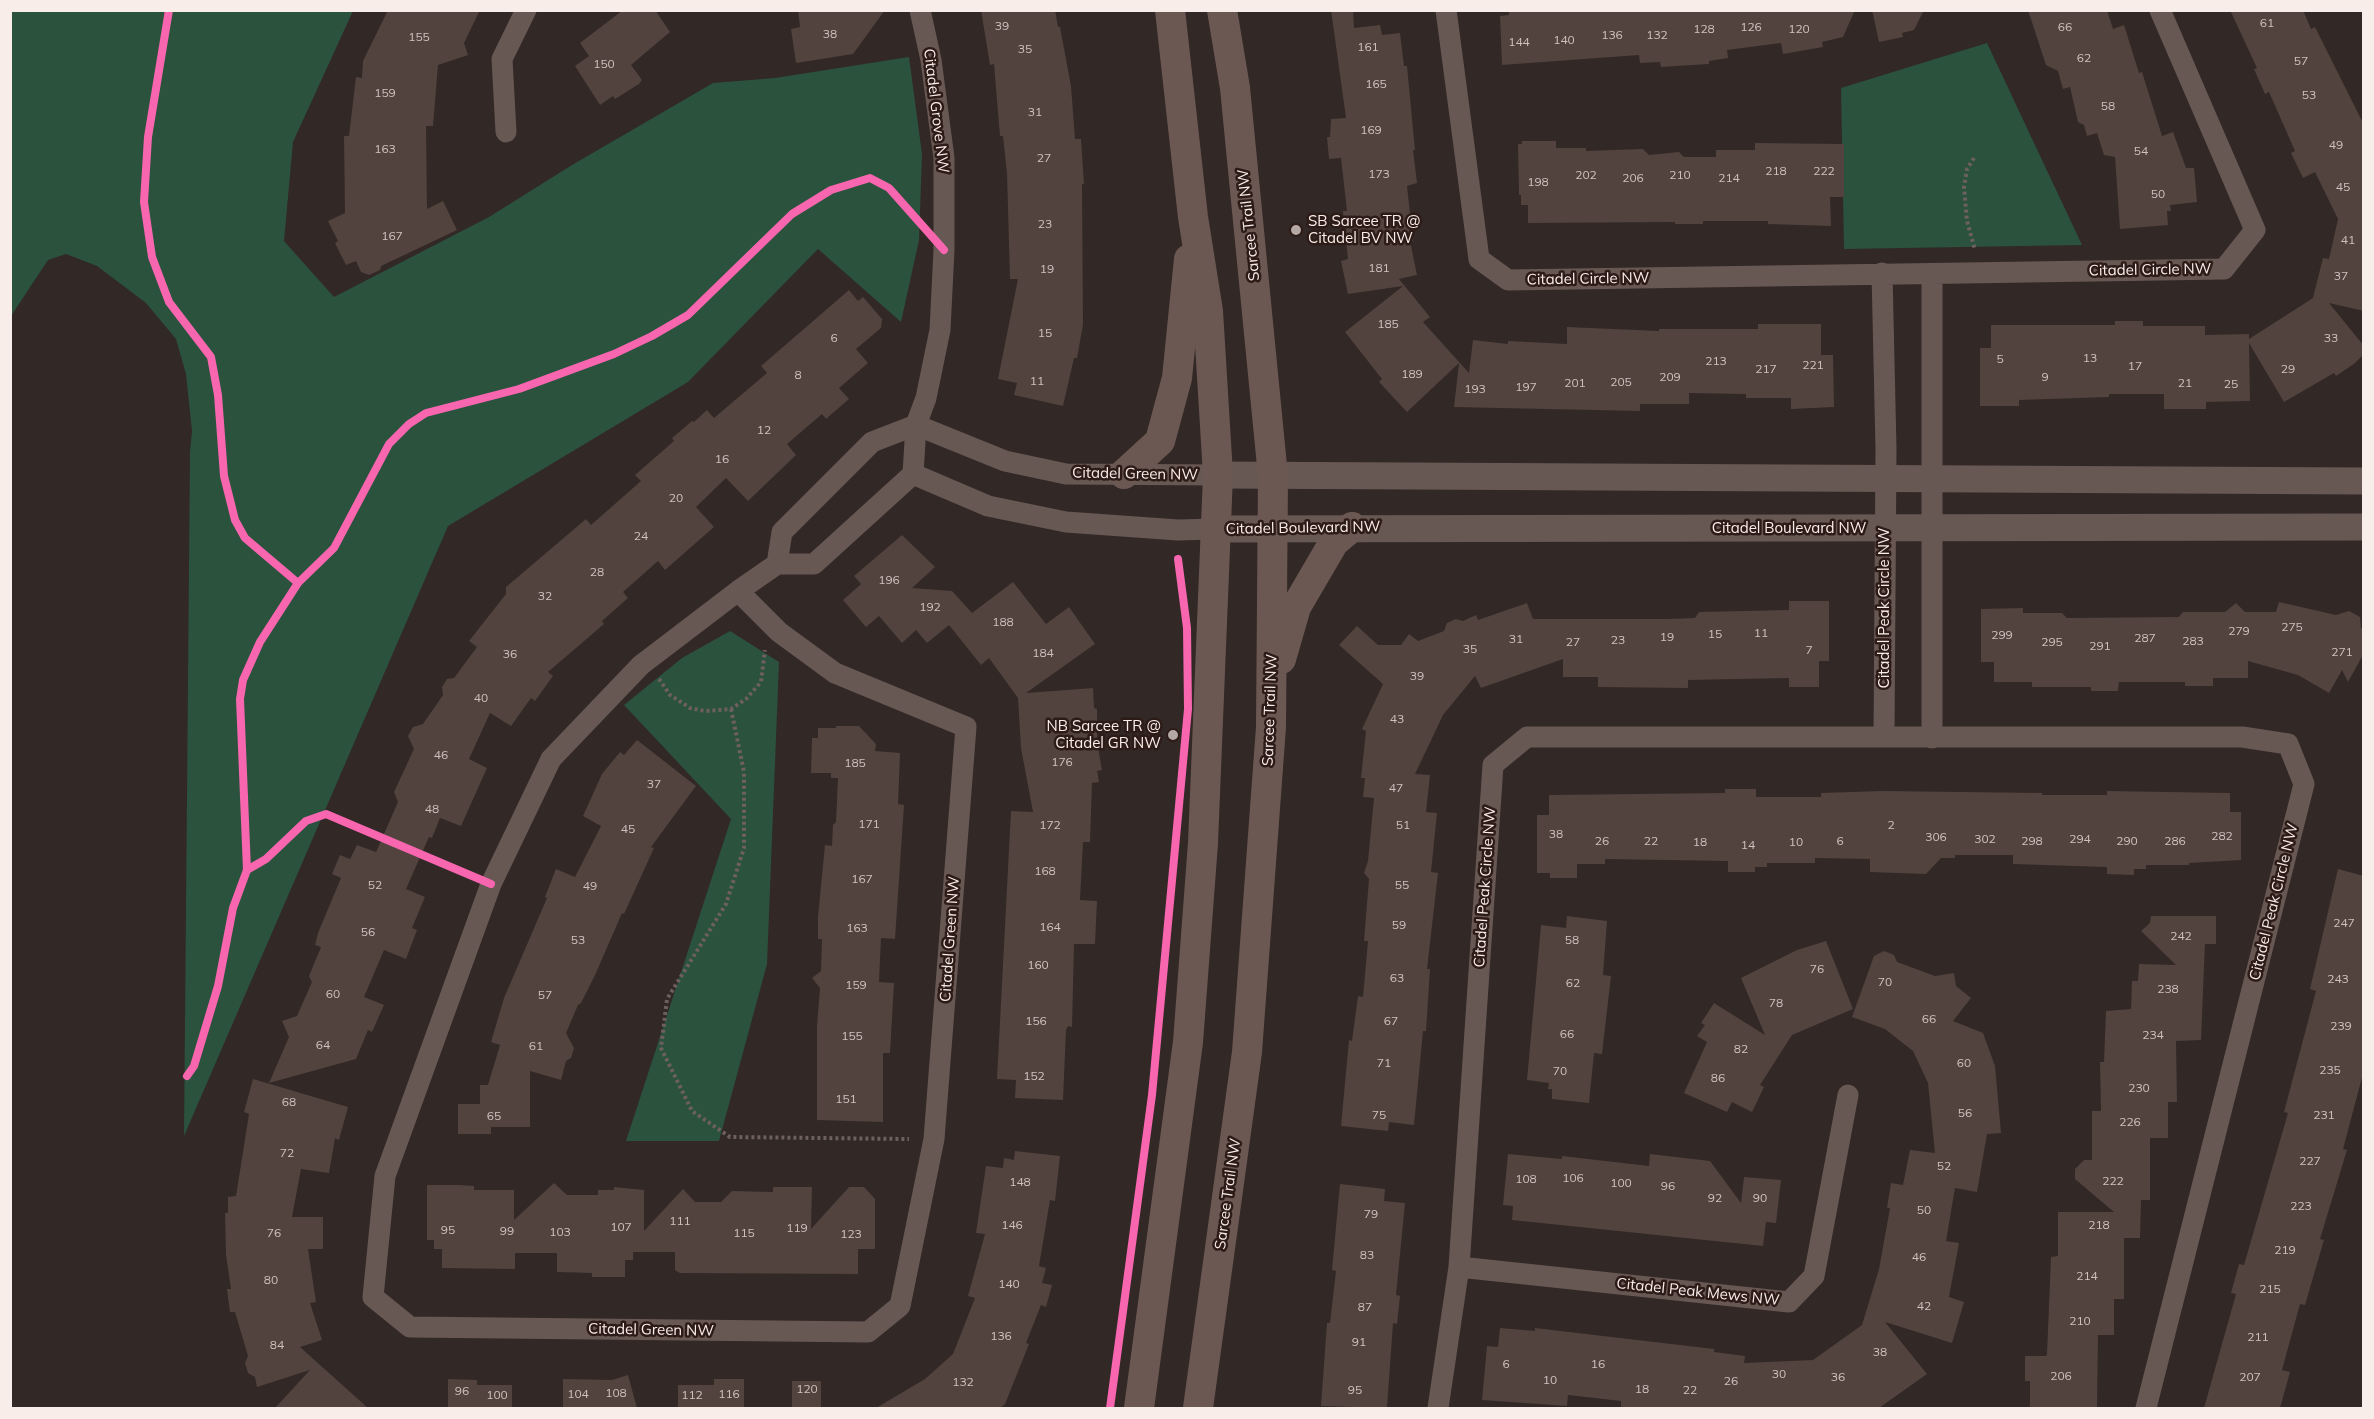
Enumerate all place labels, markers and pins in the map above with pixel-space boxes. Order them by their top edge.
place label: SB Sarcee TR @ Citadel BV NW [1308,212,1421,247]
marker: SB Sarcee TR @ Citadel BV NW [1289,223,1303,237]
place label: NB Sarcee TR @ Citadel GR NW [1047,717,1161,752]
marker: NB Sarcee TR @ Citadel GR NW [1166,728,1180,742]

